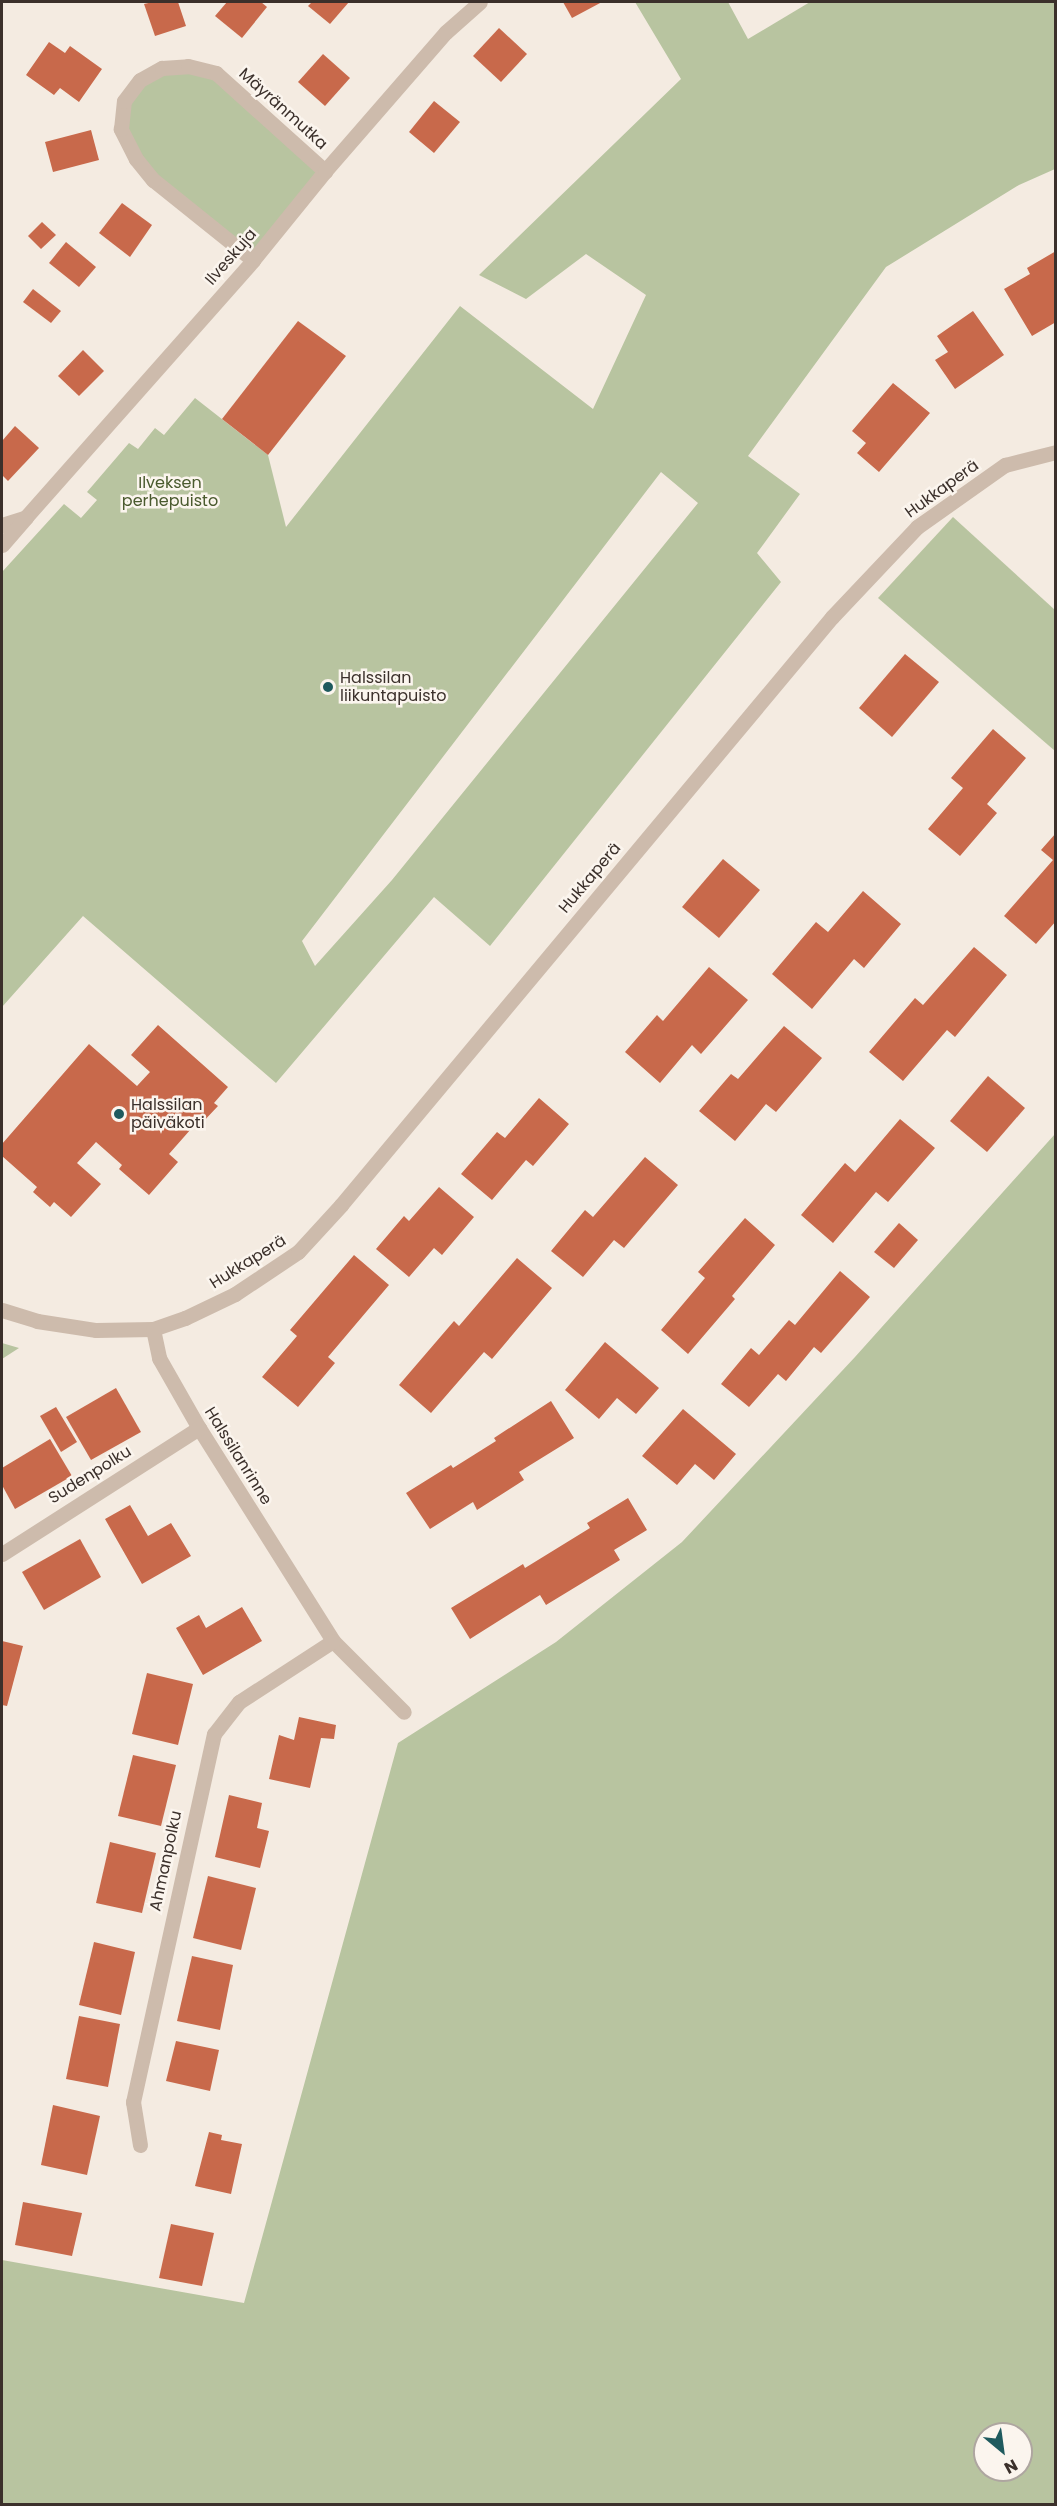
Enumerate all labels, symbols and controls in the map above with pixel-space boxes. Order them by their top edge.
street label: Mäyränmutka [235,64,331,154]
street label: Ilveskuja [201,225,261,289]
street label: Hukkaperä [902,456,982,522]
park label: Ilveksen perhepuisto [122,473,218,511]
place label: Halssilan liikuntapuisto [340,668,447,706]
marker: Halssilan liikuntapuisto [321,680,335,694]
street label: Hukkaperä [555,839,625,917]
place label: Halssilan päiväkoti [131,1095,205,1133]
marker: Halssilan päiväkoti [112,1107,126,1121]
street label: Hukkaperä [206,1231,290,1293]
street label: Halssilanrinne [200,1404,276,1508]
street label: Sudenpolku [45,1442,135,1508]
street label: Ahmanpolku [146,1809,186,1913]
north arrow [973,2422,1033,2482]
text: N [1000,2453,1022,2479]

